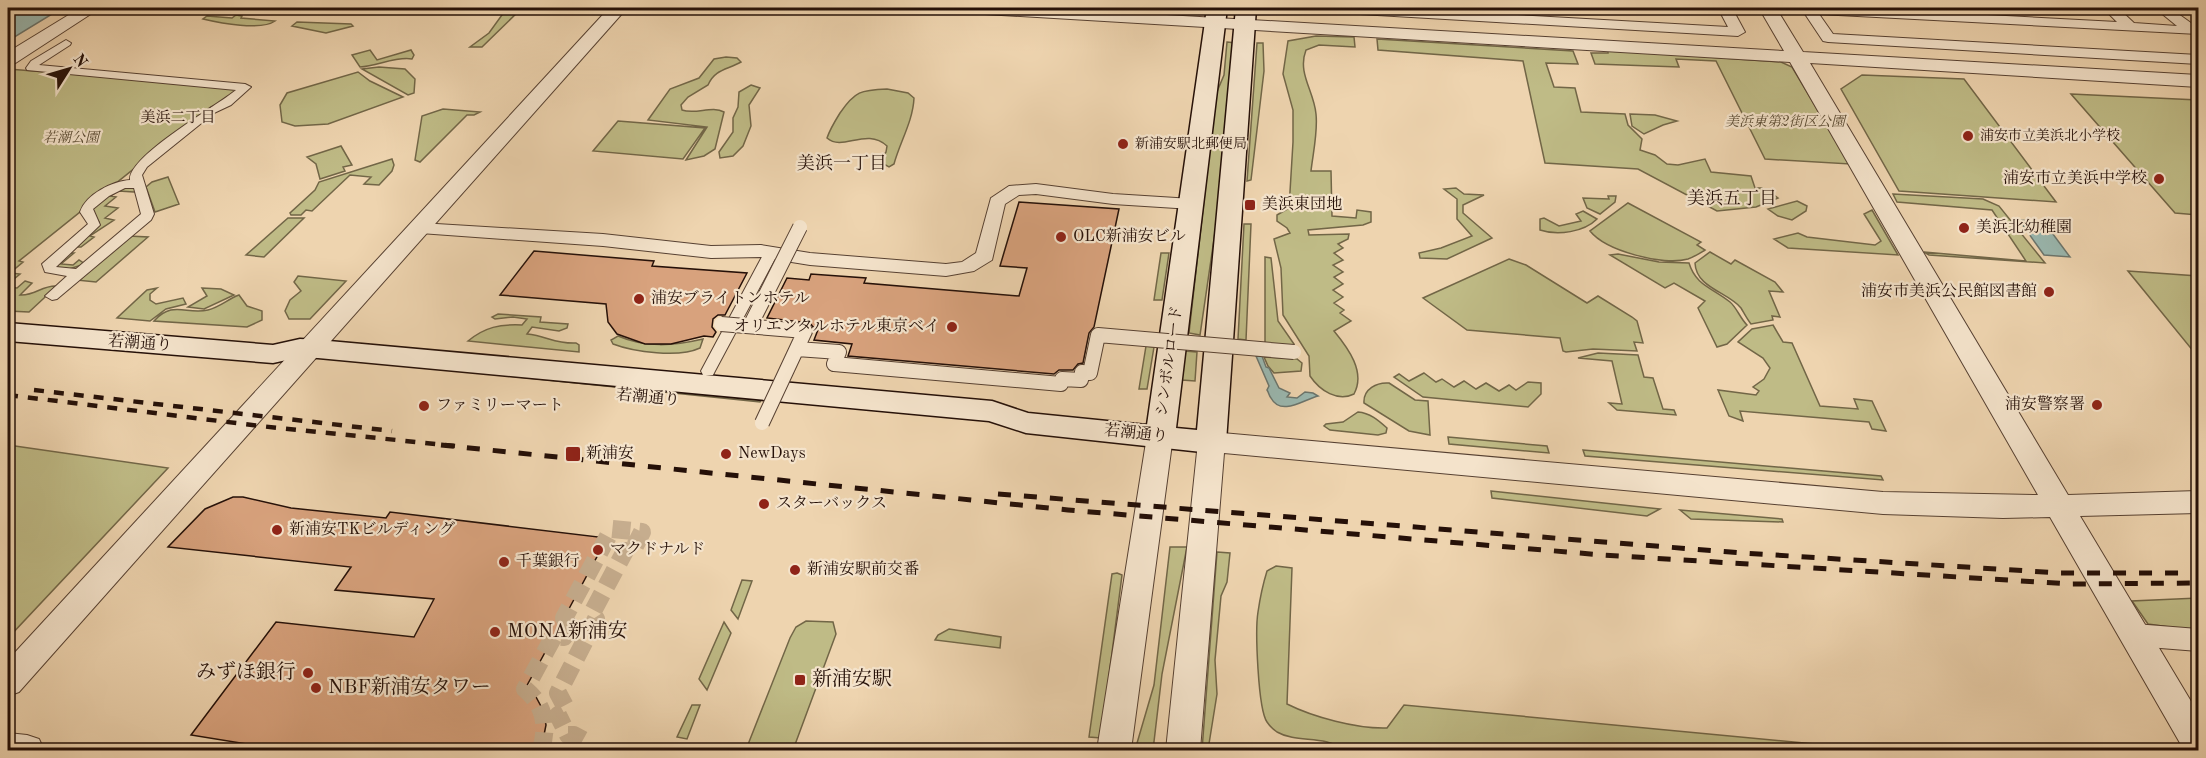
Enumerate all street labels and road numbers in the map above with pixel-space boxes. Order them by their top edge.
street label: シンボルロード [1152,304,1186,417]
street label: 若潮通り [108,332,173,354]
street label: 若潮通り [615,385,681,409]
street label: 若潮通り [1103,421,1169,445]

